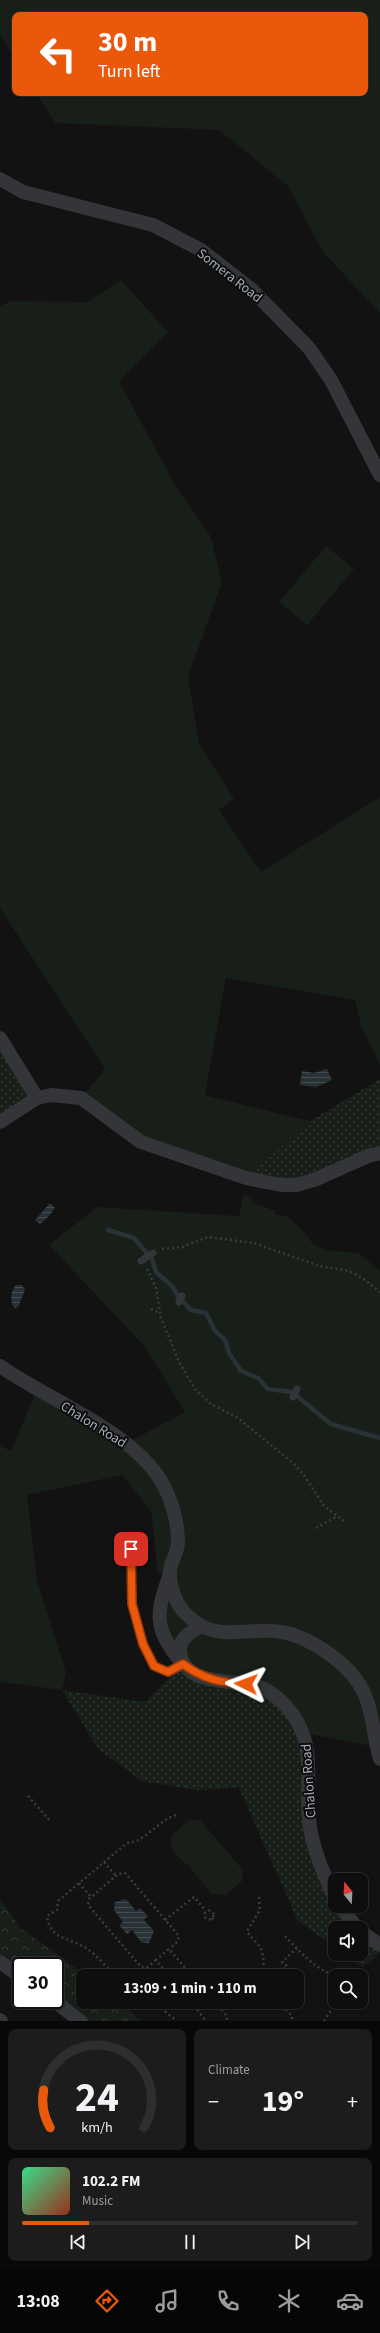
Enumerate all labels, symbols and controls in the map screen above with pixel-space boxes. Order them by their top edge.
text: 30 m [98,22,157,62]
icon: left [32,28,84,80]
text: Turn left [98,59,160,84]
street label: Somera Road [192,244,266,308]
street label: Chalon Road [57,1397,130,1453]
pin [114,1532,148,1566]
icon: arrive [120,1538,142,1560]
position arrow [225,1663,267,1705]
street label: Chalon Road [296,1743,322,1819]
north arrow [328,1873,368,1913]
map controls [328,1873,368,2009]
button: sound [328,1921,368,1961]
speed limit sign: 30 [12,1957,64,2009]
button: search [328,1969,368,2009]
text: 13:09 · 1 min · 110 m [123,1978,257,1999]
text: Climate [208,2061,250,2079]
text: 24 [75,2067,119,2127]
text: 19° [262,2080,304,2123]
text: − [208,2086,219,2118]
text: + [347,2086,358,2118]
text: km/h [81,2116,113,2137]
text: 102.2 FM [82,2171,140,2192]
text: Music [82,2192,113,2210]
icon: previous [67,2231,89,2253]
icon: pause [179,2231,201,2253]
icon: next [291,2231,313,2253]
icon: directions [93,2287,121,2315]
icon: music [153,2287,181,2315]
icon: phone [214,2287,242,2315]
icon: climate [275,2287,303,2315]
icon: car [336,2287,364,2315]
text: 13:08 [16,2289,60,2314]

